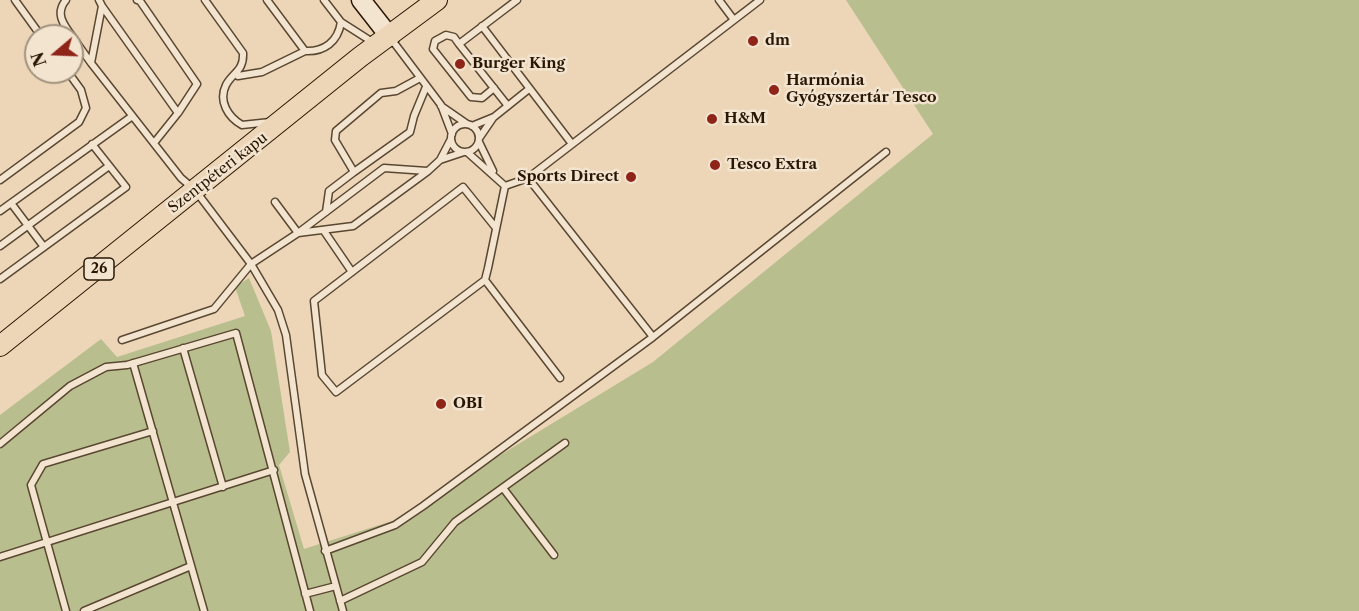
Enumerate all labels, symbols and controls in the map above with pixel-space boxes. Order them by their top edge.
north arrow [24,24,84,84]
place label: dm [765,32,790,50]
marker: dm [746,34,760,48]
text: N [27,49,51,69]
place label: Burger King [472,55,565,73]
marker: Burger King [453,57,467,71]
place label: Harmónia Gyógyszertár Tesco [786,72,936,107]
marker: Harmónia Gyógyszertár Tesco [767,83,781,97]
place label: H&M [724,110,766,128]
marker: H&M [705,112,719,126]
street label: Szentpéteri kapu [165,129,271,217]
place label: Tesco Extra [727,156,817,174]
marker: Tesco Extra [708,158,722,172]
place label: Sports Direct [517,168,619,186]
marker: Sports Direct [624,170,638,184]
road number: 26 [84,258,114,280]
place label: OBI [453,395,483,413]
marker: OBI [434,397,448,411]

